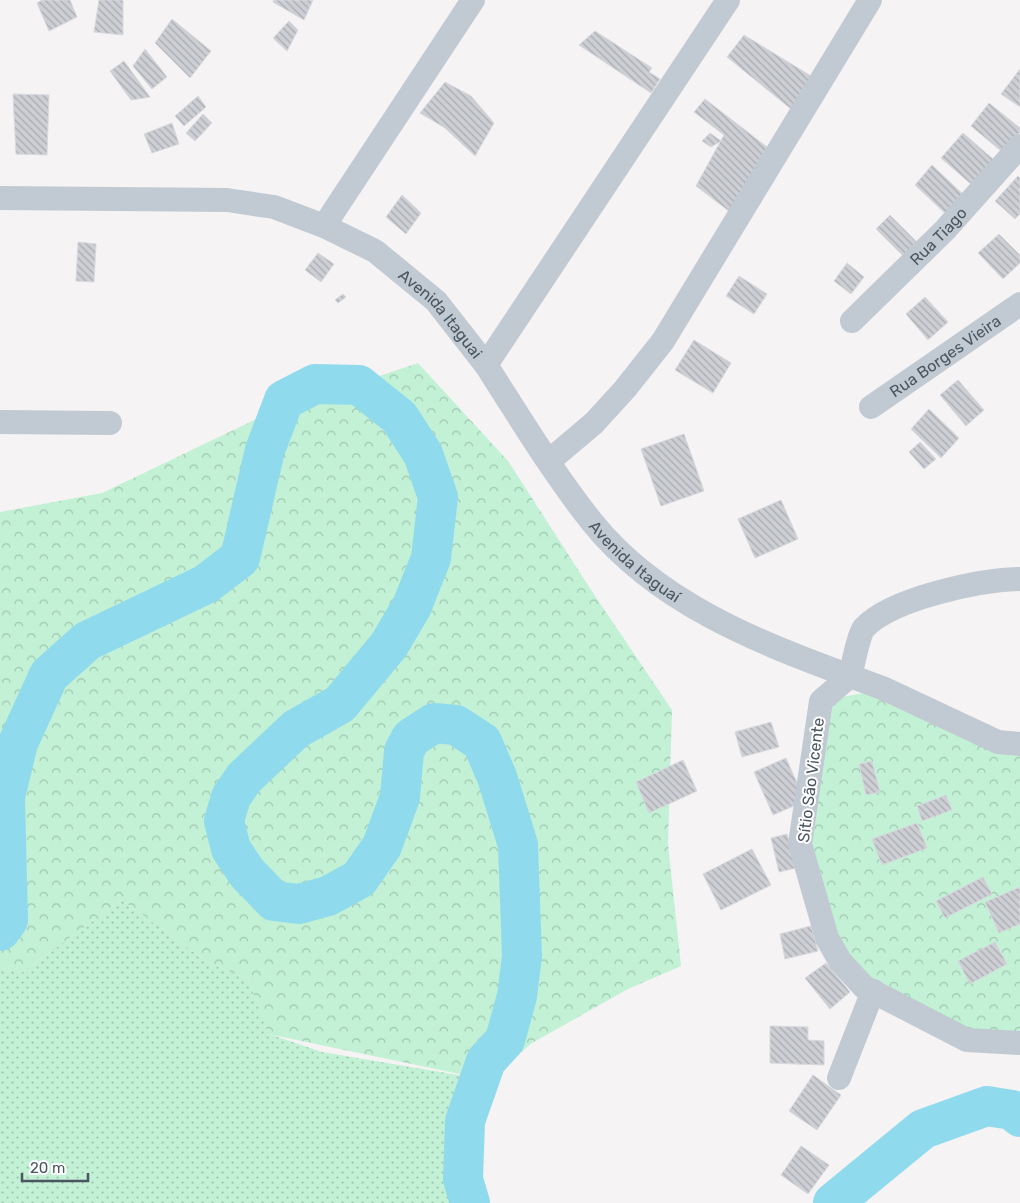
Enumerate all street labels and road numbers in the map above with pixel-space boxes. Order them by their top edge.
street label: Rua Tiago [906,203,970,269]
street label: Avenida Itaguai [395,265,486,362]
street label: Rua Borges Vieira [886,311,1004,401]
street label: Avenida Itaguaí [585,517,685,607]
street label: Sítio São Vicente [794,717,828,843]

